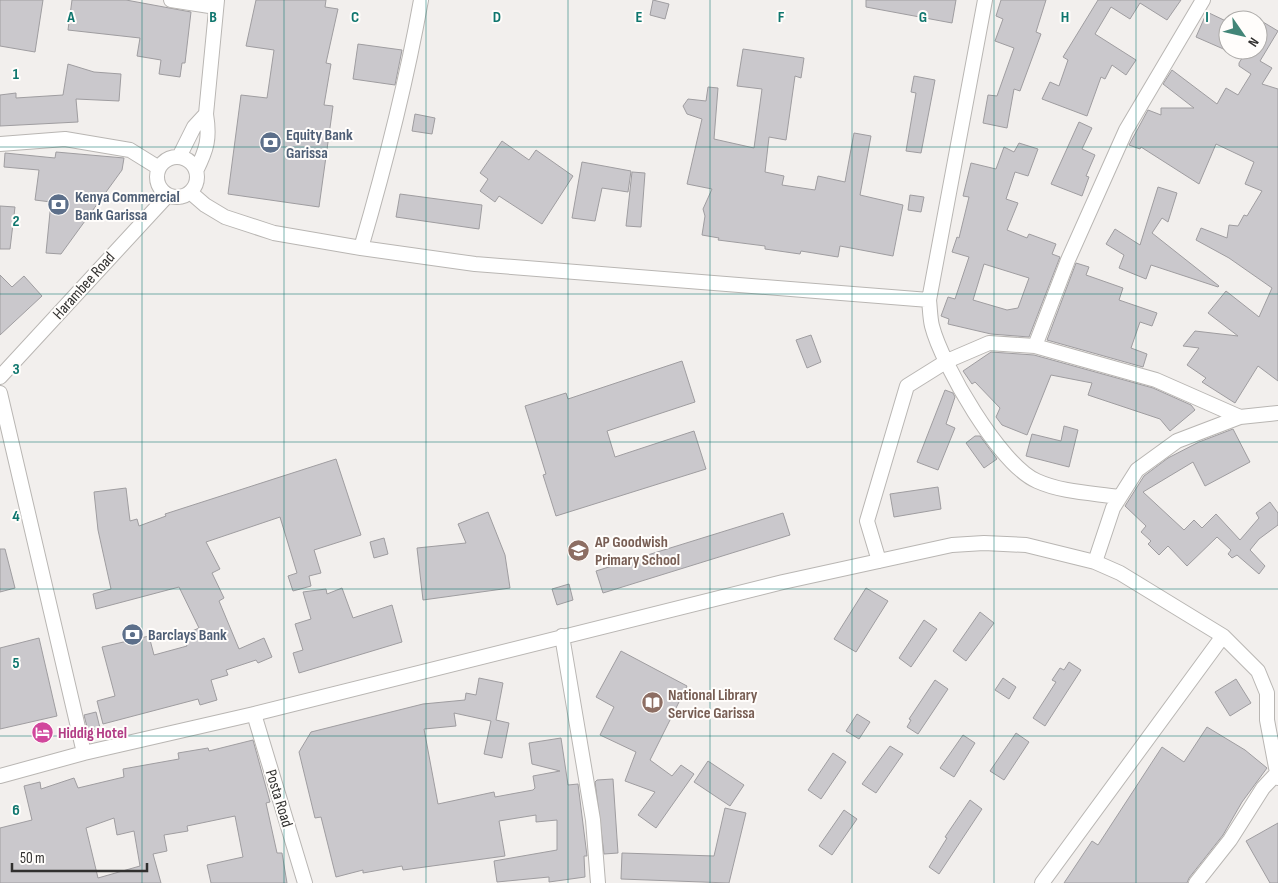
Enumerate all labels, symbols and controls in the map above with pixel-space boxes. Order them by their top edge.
text: A [66,8,75,27]
text: B [209,8,217,27]
text: C [351,8,359,27]
text: D [493,8,501,27]
text: E [636,8,643,27]
text: F [778,8,785,27]
text: G [919,8,927,27]
text: H [1061,8,1069,27]
text: I [1205,8,1209,27]
north arrow [1218,10,1268,60]
text: N [1244,34,1263,50]
text: 1 [13,65,20,84]
place label: Equity Bank Garissa [286,126,353,163]
bank icon: Equity Bank Garissa [258,131,282,155]
place label: Kenya Commercial Bank Garissa [75,188,180,225]
bank icon: Kenya Commercial Bank Garissa [47,193,71,217]
text: 2 [12,212,20,231]
street label: Harambee Road [49,249,119,323]
text: 3 [12,360,20,379]
text: 4 [12,507,20,526]
place label: AP Goodwish Primary School [594,533,680,570]
school or university icon: AP Goodwish Primary School [567,538,591,562]
bank icon: Barclays Bank [120,622,144,646]
place label: Barclays Bank [148,626,227,645]
text: 5 [12,654,20,673]
place label: National Library Service Garissa [668,686,758,723]
library icon: National Library Service Garissa [640,691,664,715]
hotel icon: Hiddig Hotel [30,720,54,744]
place label: Hiddig Hotel [58,724,127,743]
street label: Posta Road [261,767,296,830]
text: 6 [12,801,20,820]
scale bar [12,840,148,872]
text: 50 m [20,849,45,868]

